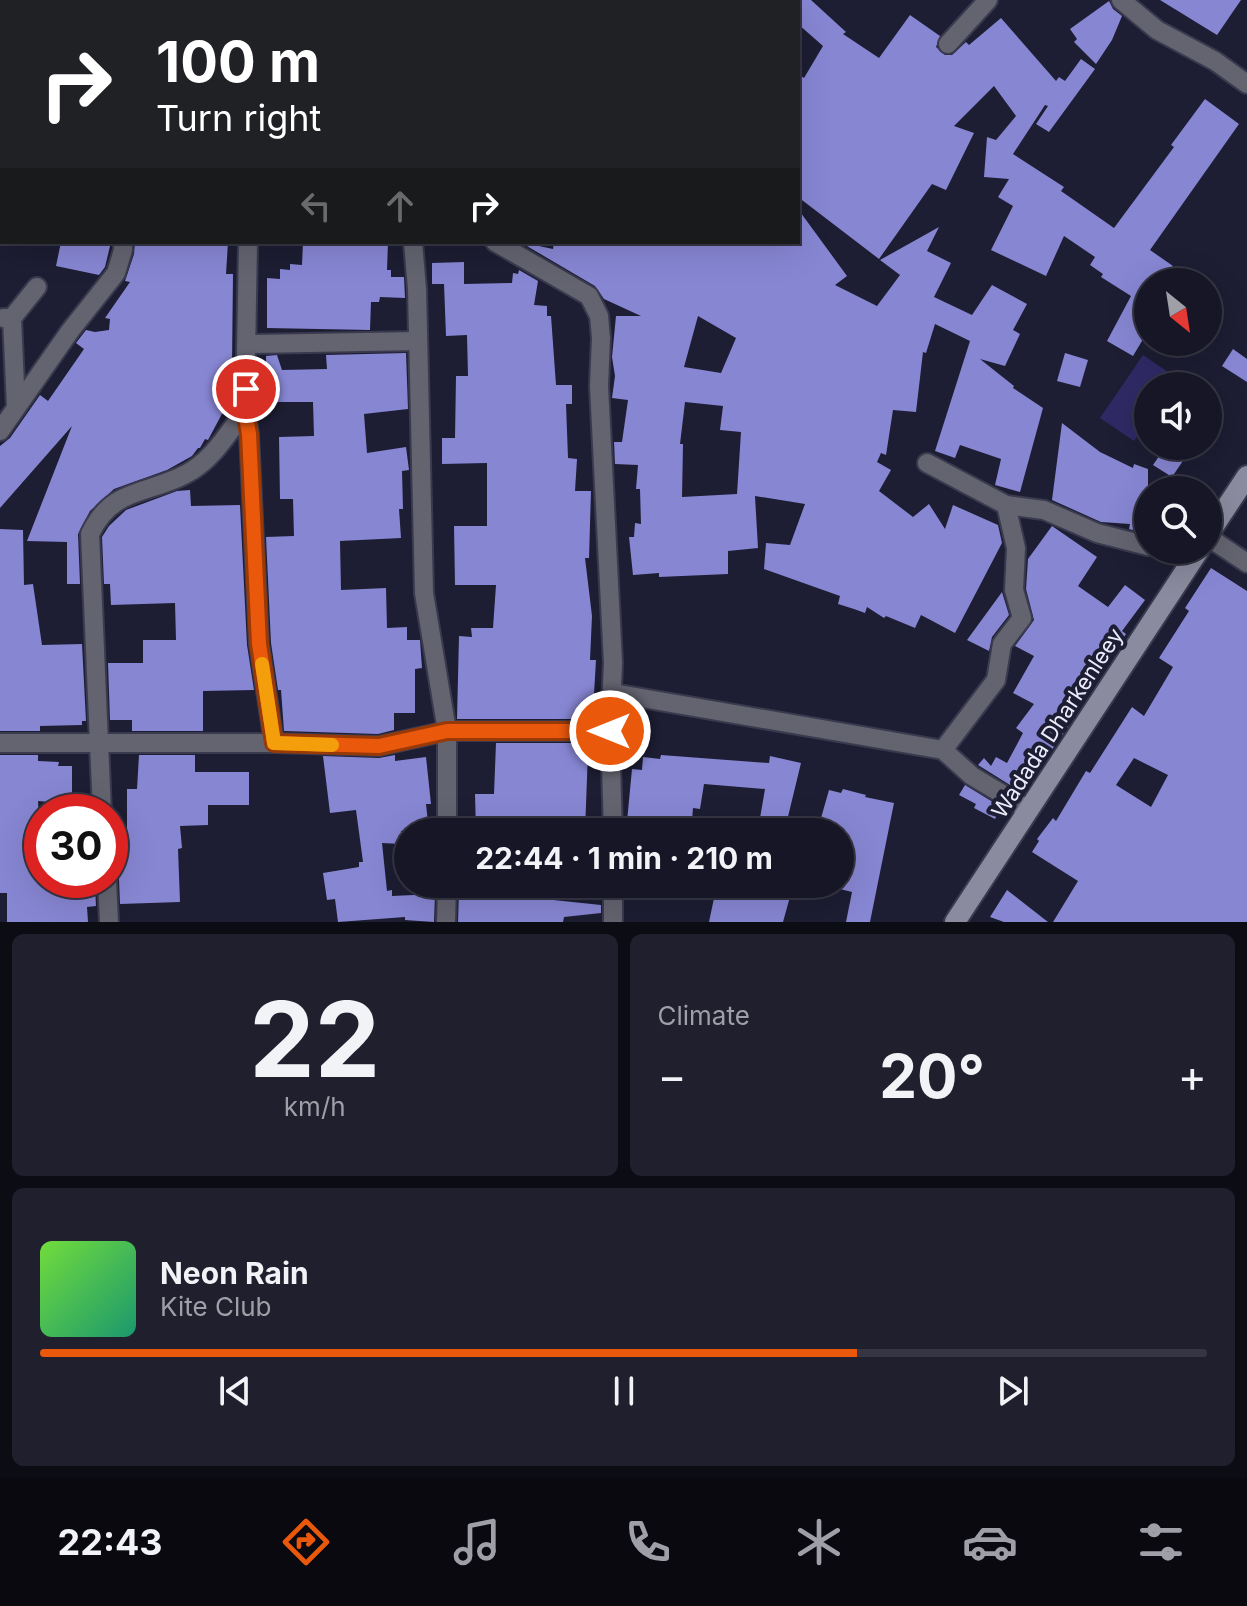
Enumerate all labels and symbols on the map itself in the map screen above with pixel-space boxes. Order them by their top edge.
north arrow [1134,268,1222,356]
pin [212,355,280,423]
street label: Wadada Dharkenleey [986,623,1128,823]
position arrow [568,689,652,773]
speed limit sign: 30 [24,794,128,898]

